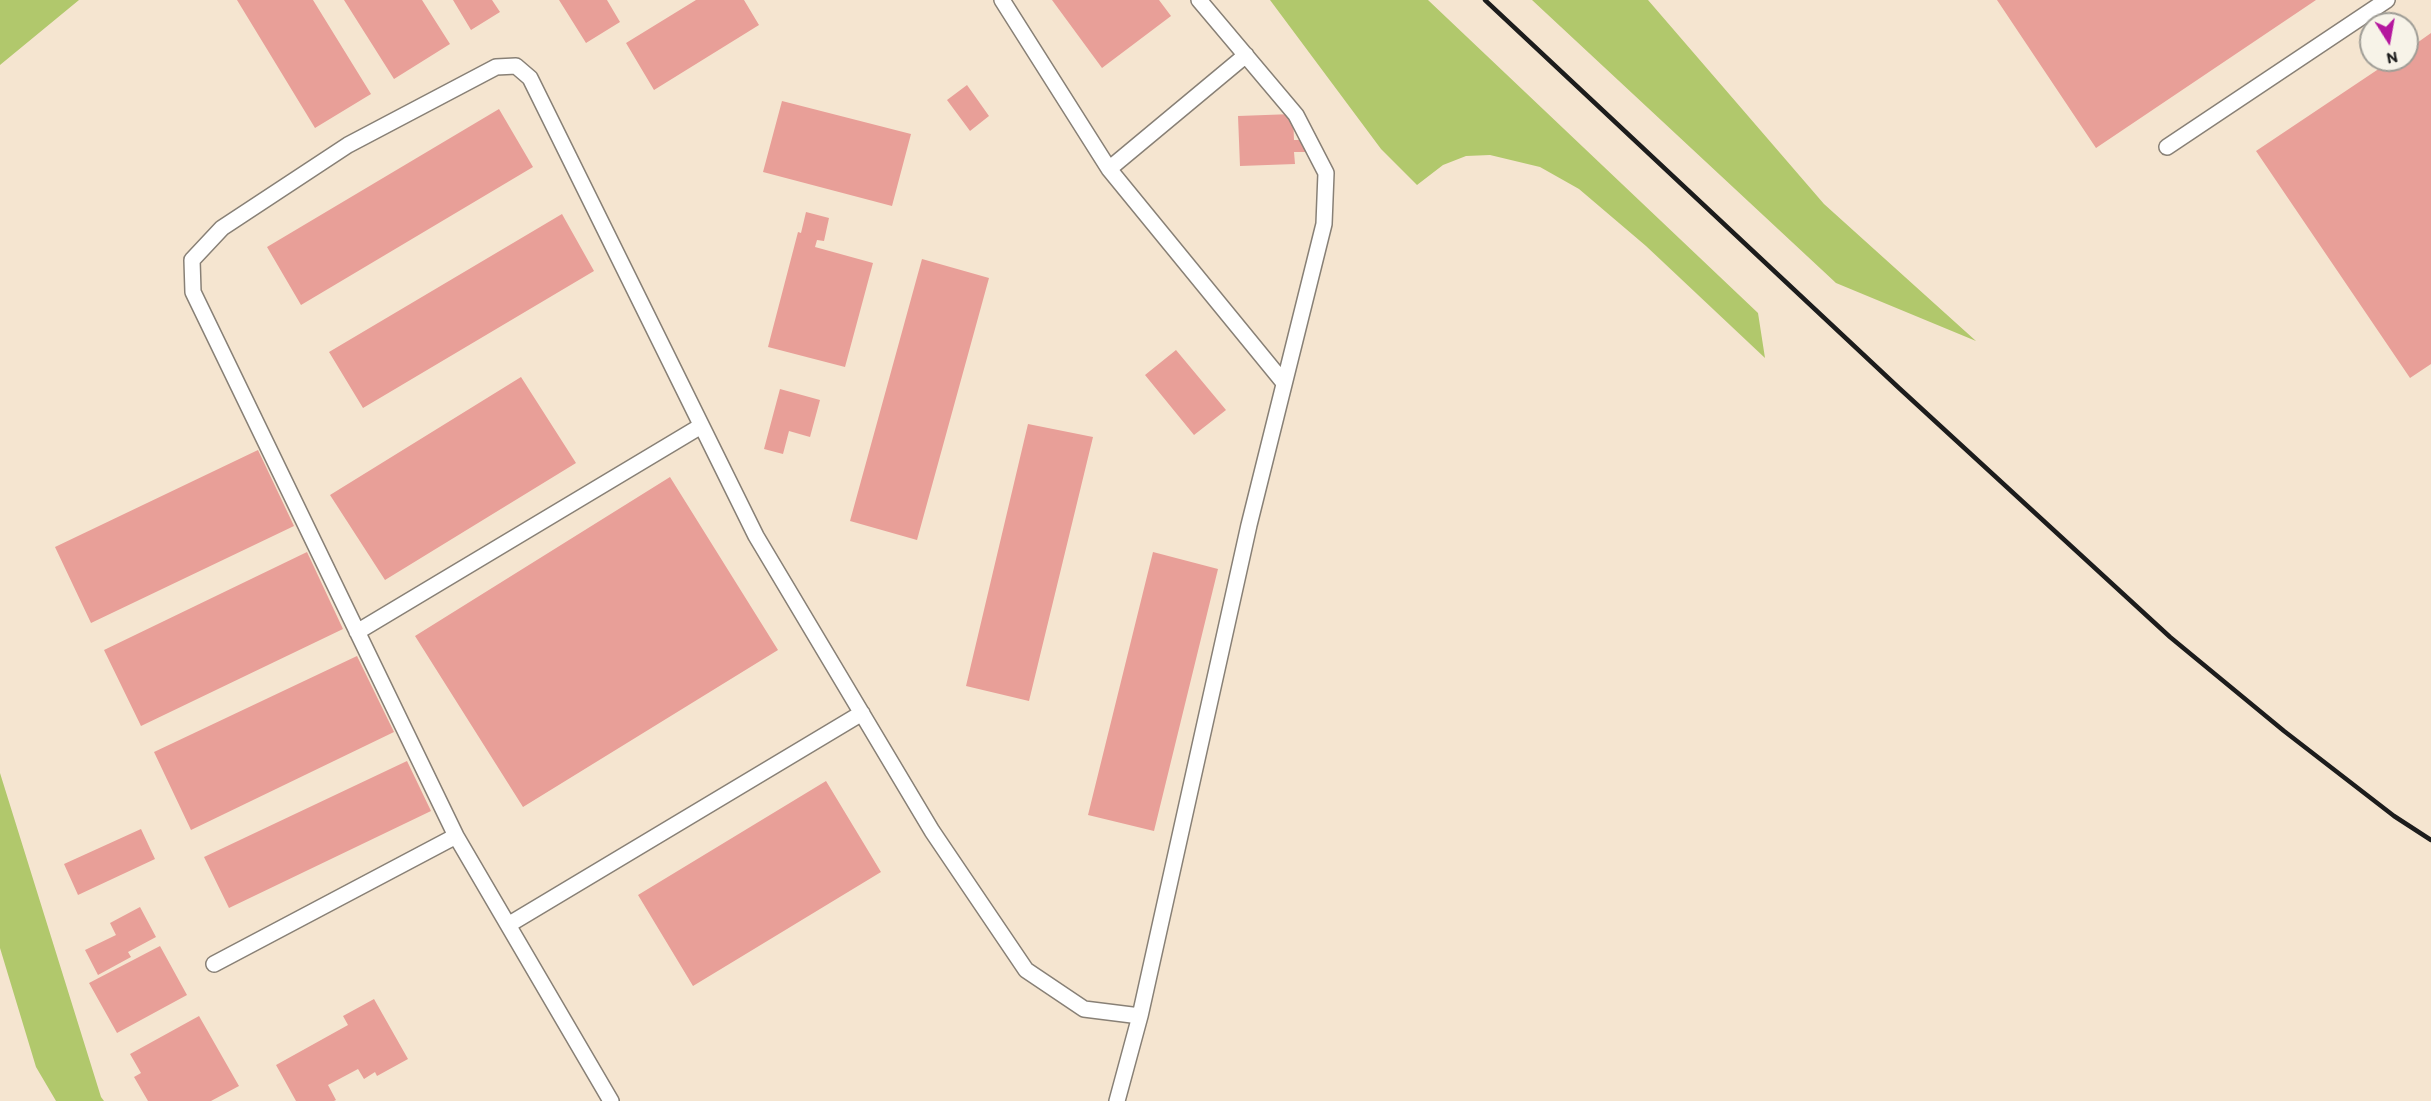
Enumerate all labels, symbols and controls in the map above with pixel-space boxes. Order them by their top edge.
north arrow [2359,12,2419,72]
text: N [2385,48,2399,69]

